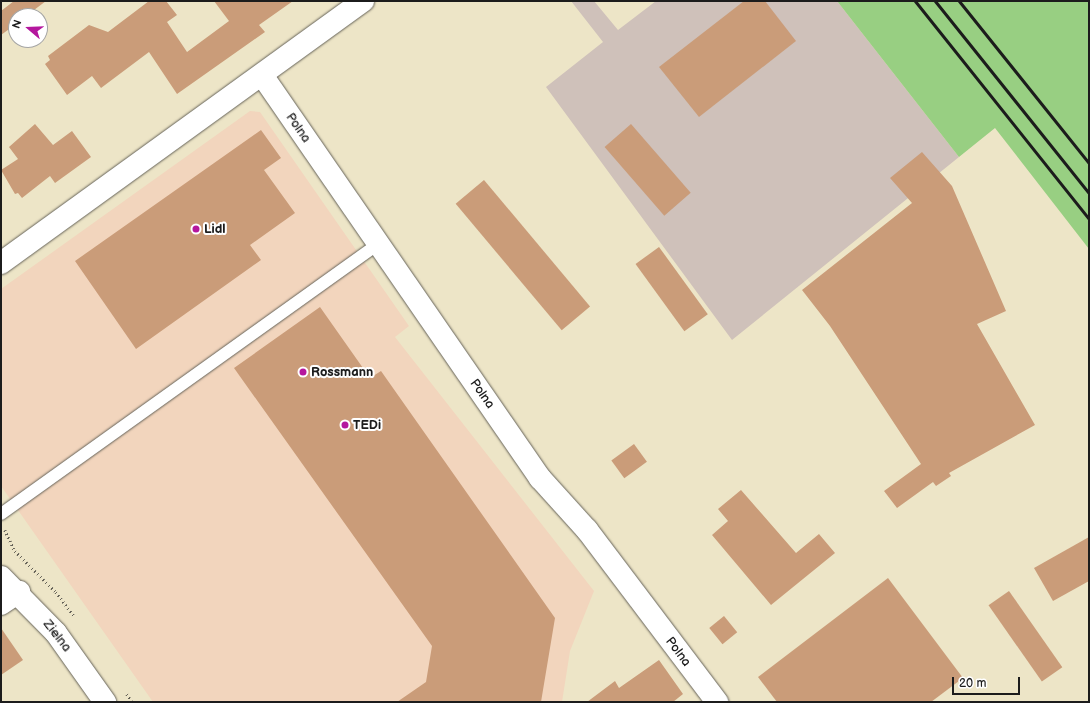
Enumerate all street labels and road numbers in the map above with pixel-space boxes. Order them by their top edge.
street label: Polna [282,110,314,146]
street label: Polna [466,376,498,412]
street label: Zielna [40,617,74,655]
street label: Polna [662,634,694,670]

